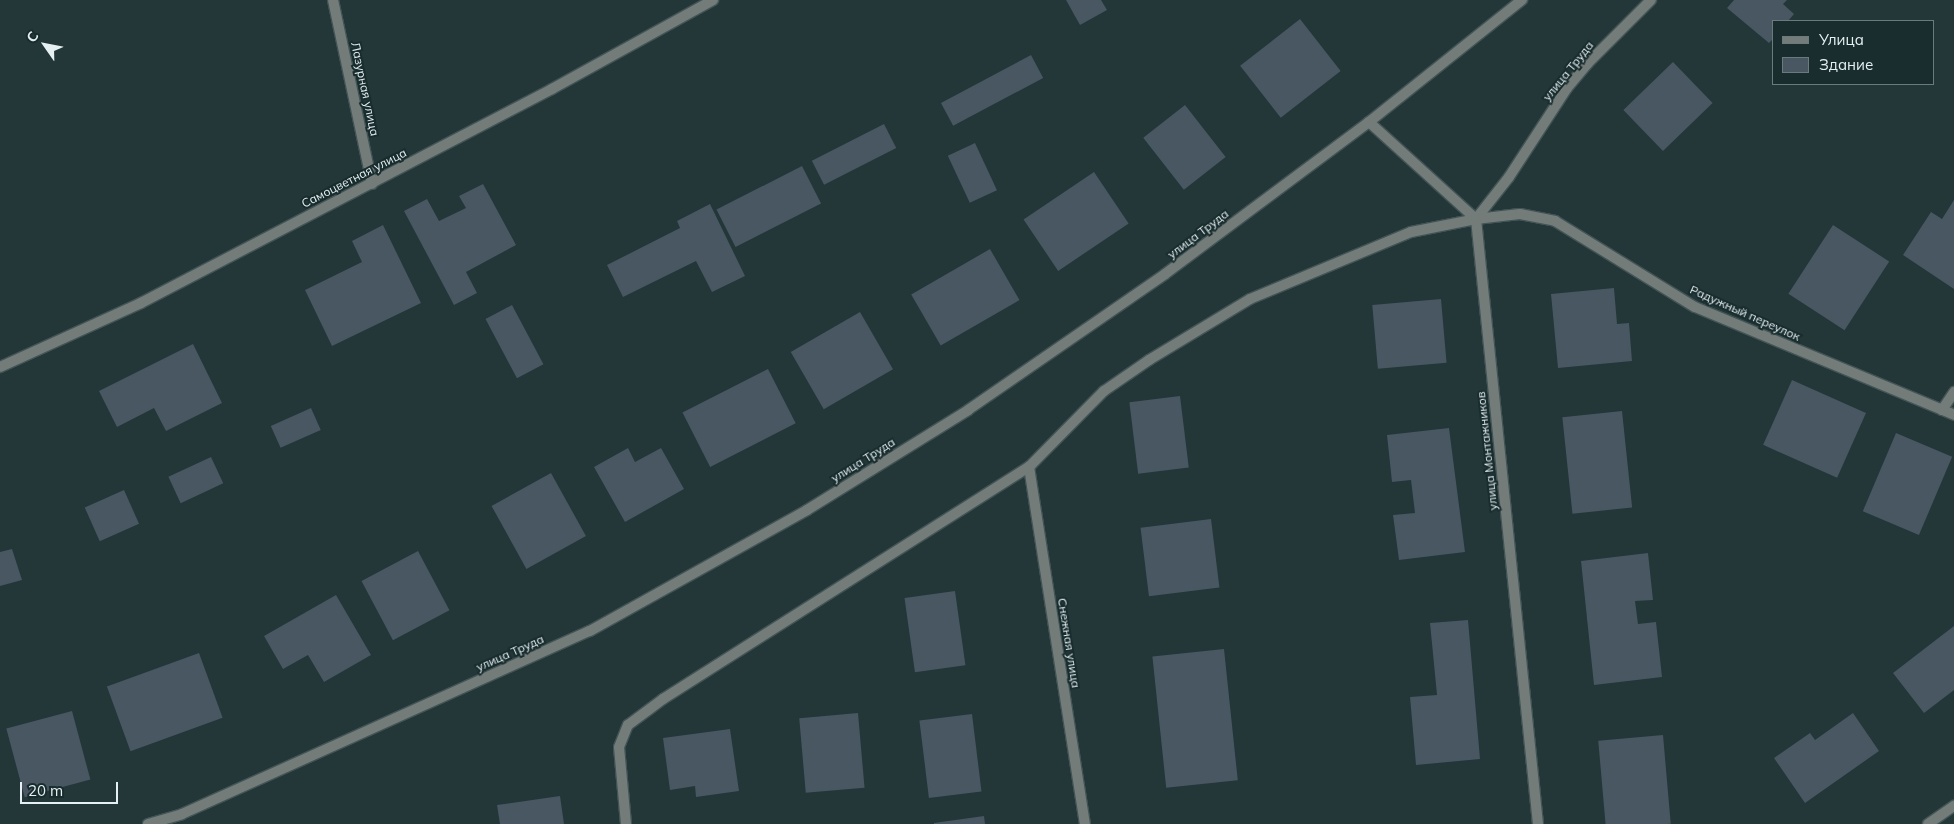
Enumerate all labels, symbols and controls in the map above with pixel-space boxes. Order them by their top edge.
north arrow [20,20,70,70]
legend [1772,20,1934,85]
text: С [22,28,43,46]
text: Улица [1819,30,1864,49]
street label: улица Труда [1540,38,1596,104]
street label: Лазурная улица [348,41,382,137]
text: Здание [1819,55,1873,74]
street label: Самоцветная улица [299,145,409,211]
street label: улица Труда [1165,206,1231,262]
street label: Радужный переулок [1688,282,1802,344]
street label: улица Монтажников [1474,391,1500,511]
street label: улица Труда [828,435,898,485]
street label: Снежная улица [1055,597,1083,689]
street label: улица Труда [474,632,546,674]
scale bar [22,772,120,804]
text: 20 m [28,781,63,800]

